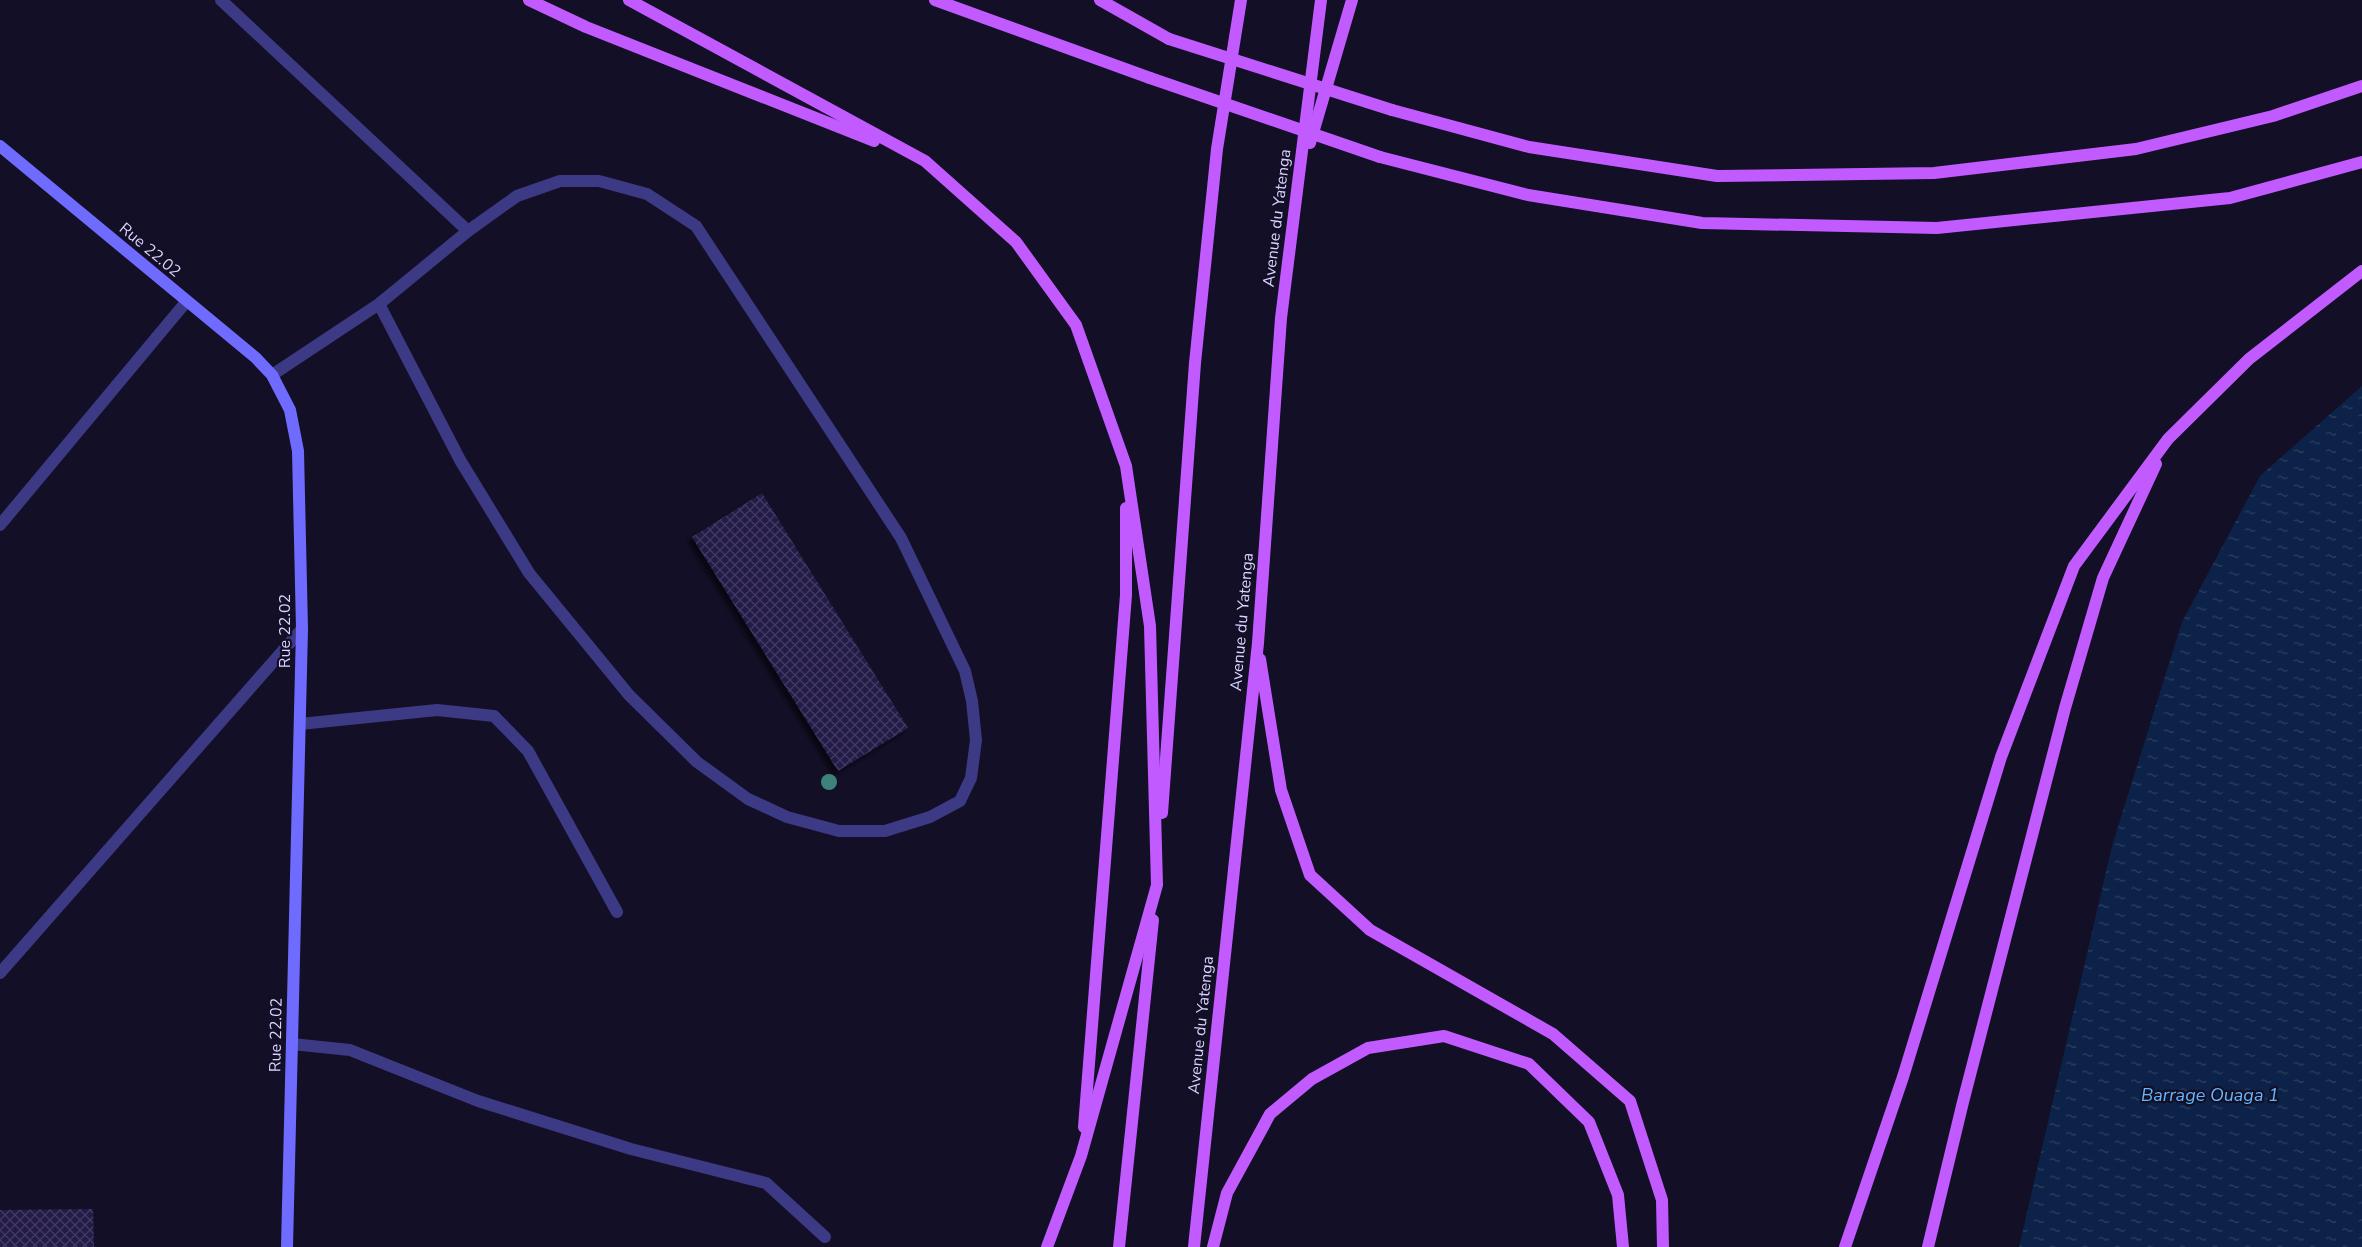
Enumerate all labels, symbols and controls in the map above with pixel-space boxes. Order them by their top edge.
street label: Avenue du Yatenga [1258,148,1296,288]
street label: Rue 22.02 [114,218,186,282]
street label: Avenue du Yatenga [1225,552,1259,692]
street label: Rue 22.02 [274,594,296,668]
street label: Avenue du Yatenga [1183,955,1219,1095]
street label: Rue 22.02 [264,998,288,1072]
water label: Barrage Ouaga 1 [2141,1083,2279,1107]

